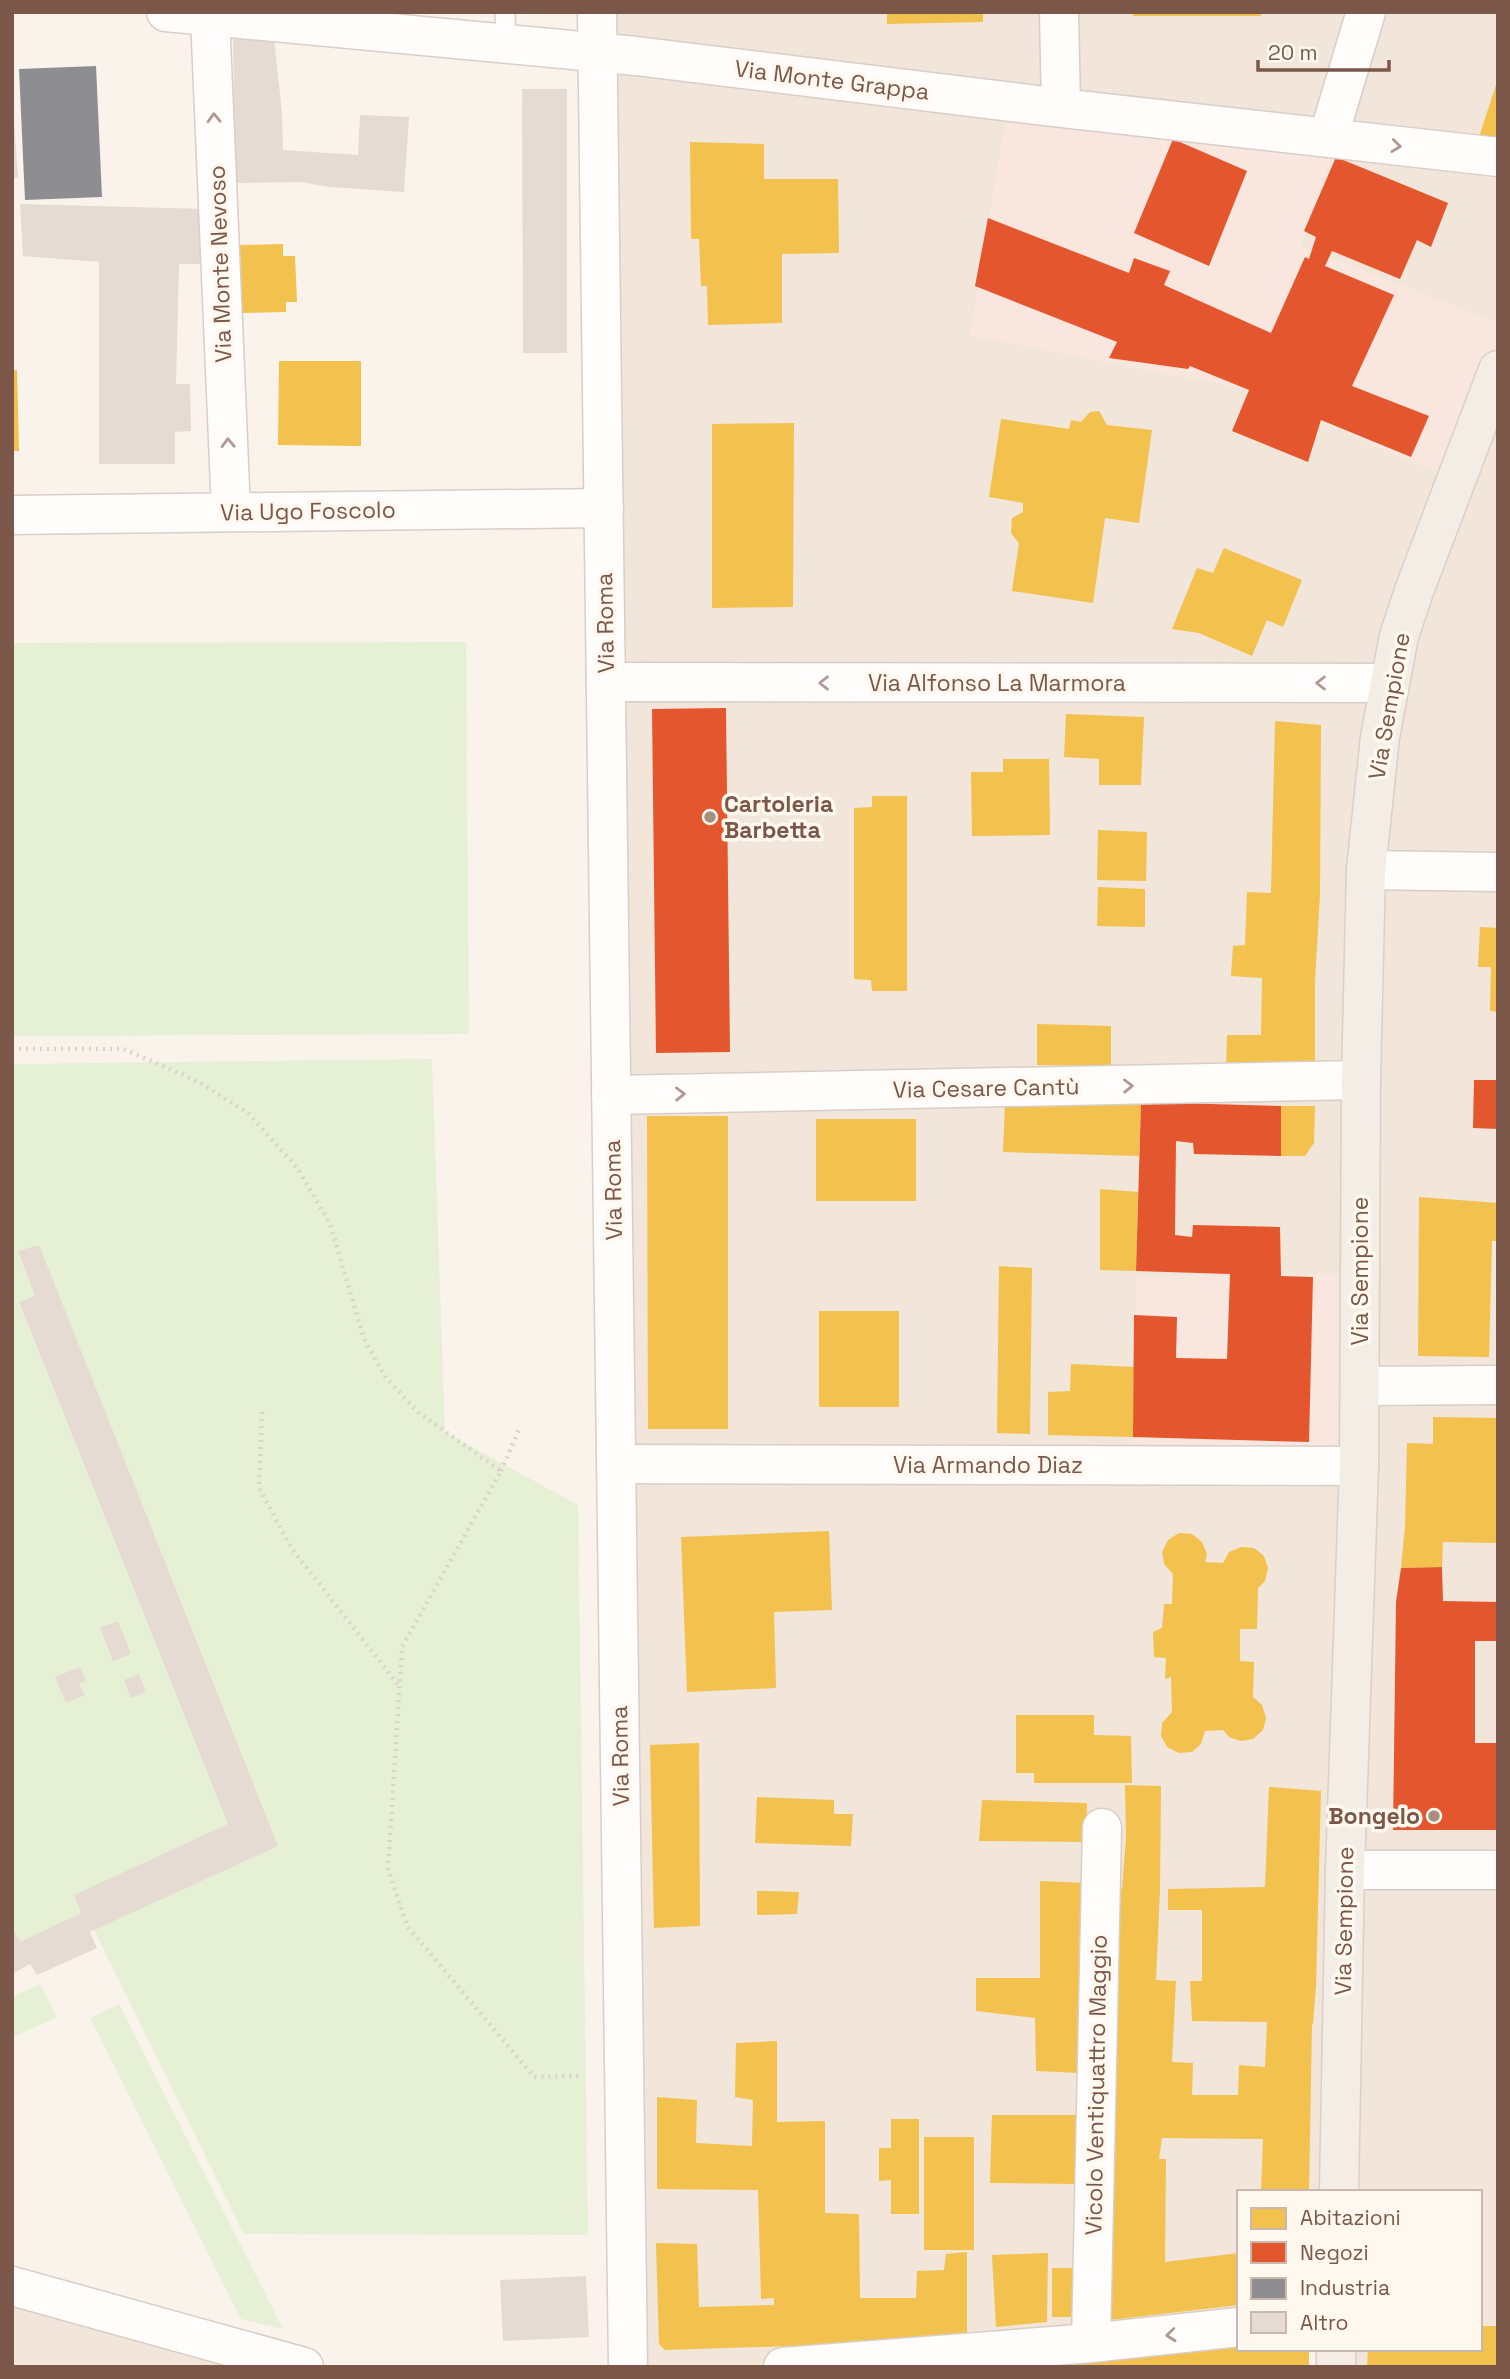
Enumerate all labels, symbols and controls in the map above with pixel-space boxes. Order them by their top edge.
scale bar [1258,28,1389,72]
text: 20 m [1268,39,1318,66]
street label: Via Monte Grappa [733,53,931,107]
one-way arrow [207,112,222,123]
one-way arrow [1390,138,1402,153]
street label: Via Monte Nevoso [202,165,238,363]
one-way arrow [220,437,235,448]
street label: Via Ugo Foscolo [220,494,396,528]
street label: Via Roma [589,572,621,674]
street label: Via Sempione [1361,630,1417,782]
street label: Via Alfonso La Marmora [868,668,1126,698]
one-way arrow [818,675,828,691]
one-way arrow [1315,675,1325,691]
place label: Cartoleria Barbetta [724,789,833,845]
marker: Cartoleria Barbetta [702,809,718,825]
street label: Via Cesare Cantù [892,1071,1080,1105]
one-way arrow [1122,1078,1133,1093]
one-way arrow [674,1086,685,1101]
street label: Via Roma [597,1139,629,1241]
street label: Via Sempione [1345,1197,1375,1345]
street label: Via Armando Diaz [893,1450,1083,1480]
street label: Via Roma [604,1705,636,1807]
place label: Bongelo [1328,1801,1420,1831]
marker: Bongelo [1426,1808,1442,1824]
street label: Via Sempione [1328,1846,1360,1996]
street label: Vicolo Ventiquattro Maggio [1078,1934,1114,2236]
legend [1237,2190,1482,2351]
text: Abitazioni [1300,2204,1401,2231]
text: Negozi [1300,2239,1369,2266]
text: Industria [1300,2274,1390,2301]
text: Altro [1300,2309,1349,2336]
one-way arrow [1165,2327,1177,2342]

